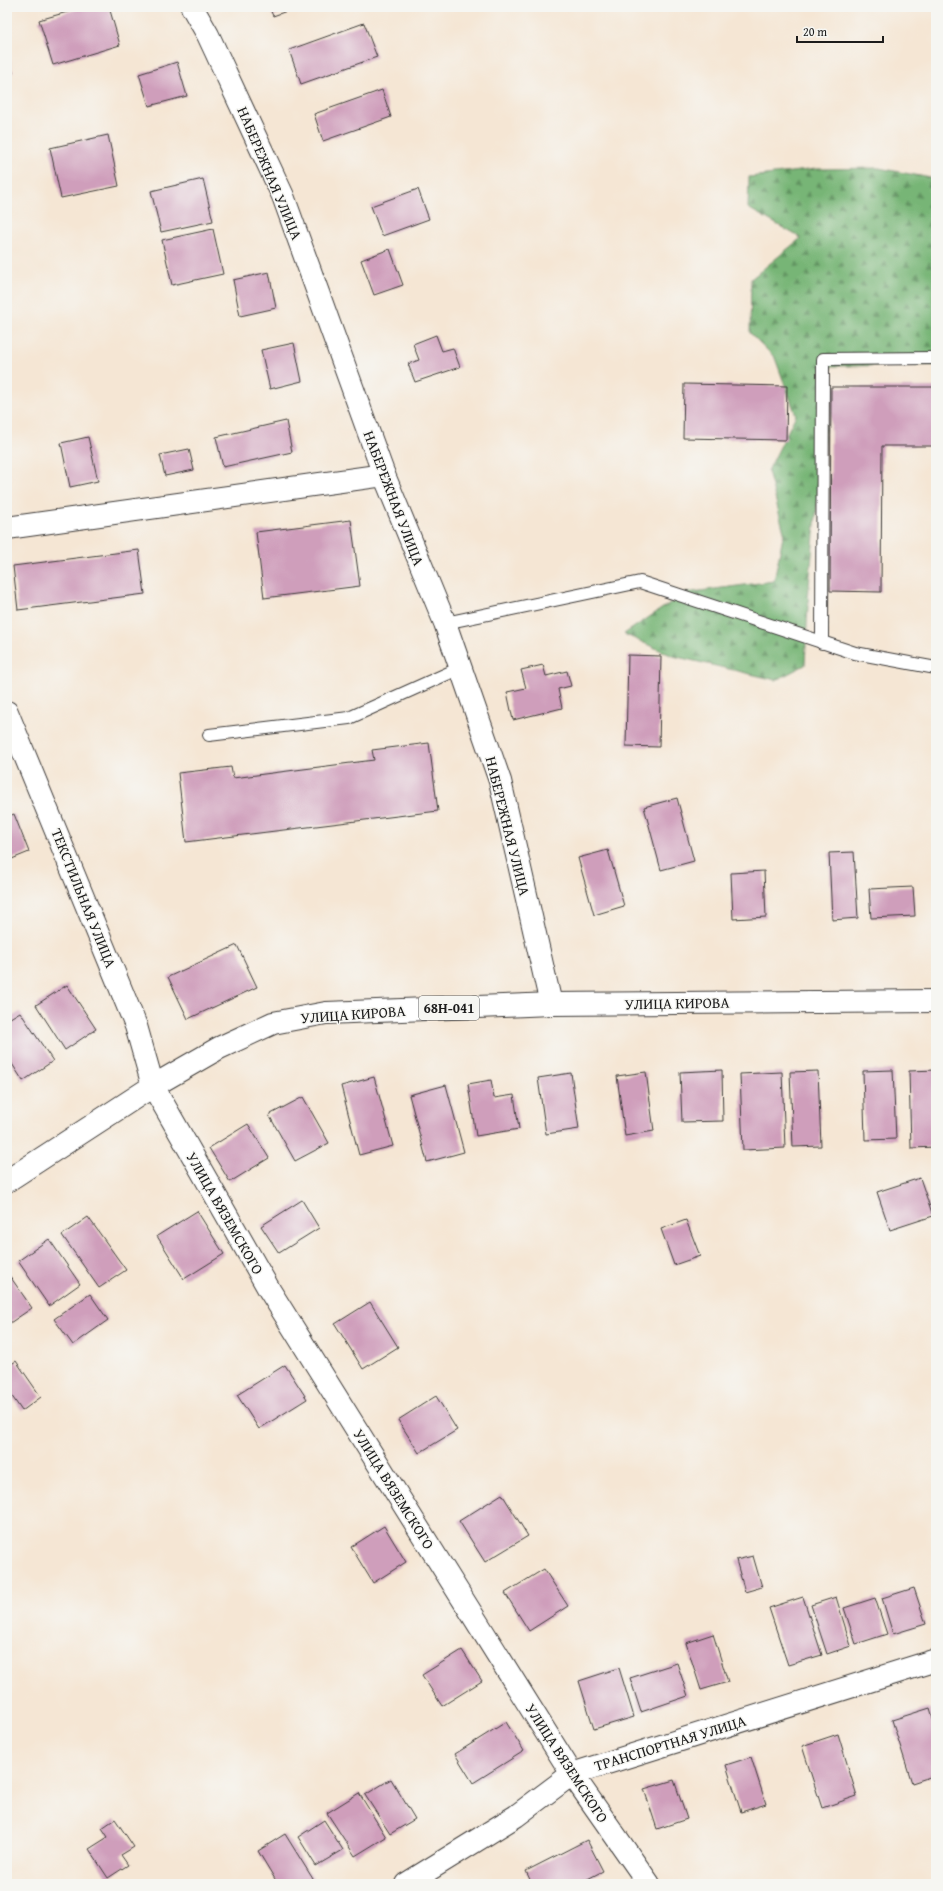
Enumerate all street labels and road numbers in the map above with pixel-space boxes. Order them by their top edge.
street label: НАБЕРЕЖНАЯ УЛИЦА [232,103,308,243]
street label: НАБЕРЕЖНАЯ УЛИЦА [359,428,429,568]
street label: НАБЕРЕЖНАЯ УЛИЦА [481,754,535,898]
street label: ТЕКСТИЛЬНАЯ УЛИЦА [46,825,122,971]
street label: УЛИЦА КИРОВА [624,992,730,1014]
road number: 68Н-041 [419,996,479,1020]
street label: УЛИЦА КИРОВА [300,1000,406,1028]
street label: УЛИЦА ВЯЗЕМСКОГО [181,1148,269,1278]
street label: УЛИЦА ВЯЗЕМСКОГО [348,1425,440,1553]
street label: УЛИЦА ВЯЗЕМСКОГО [521,1699,613,1827]
street label: ТРАНСПОРТНАЯ УЛИЦА [592,1710,748,1776]

